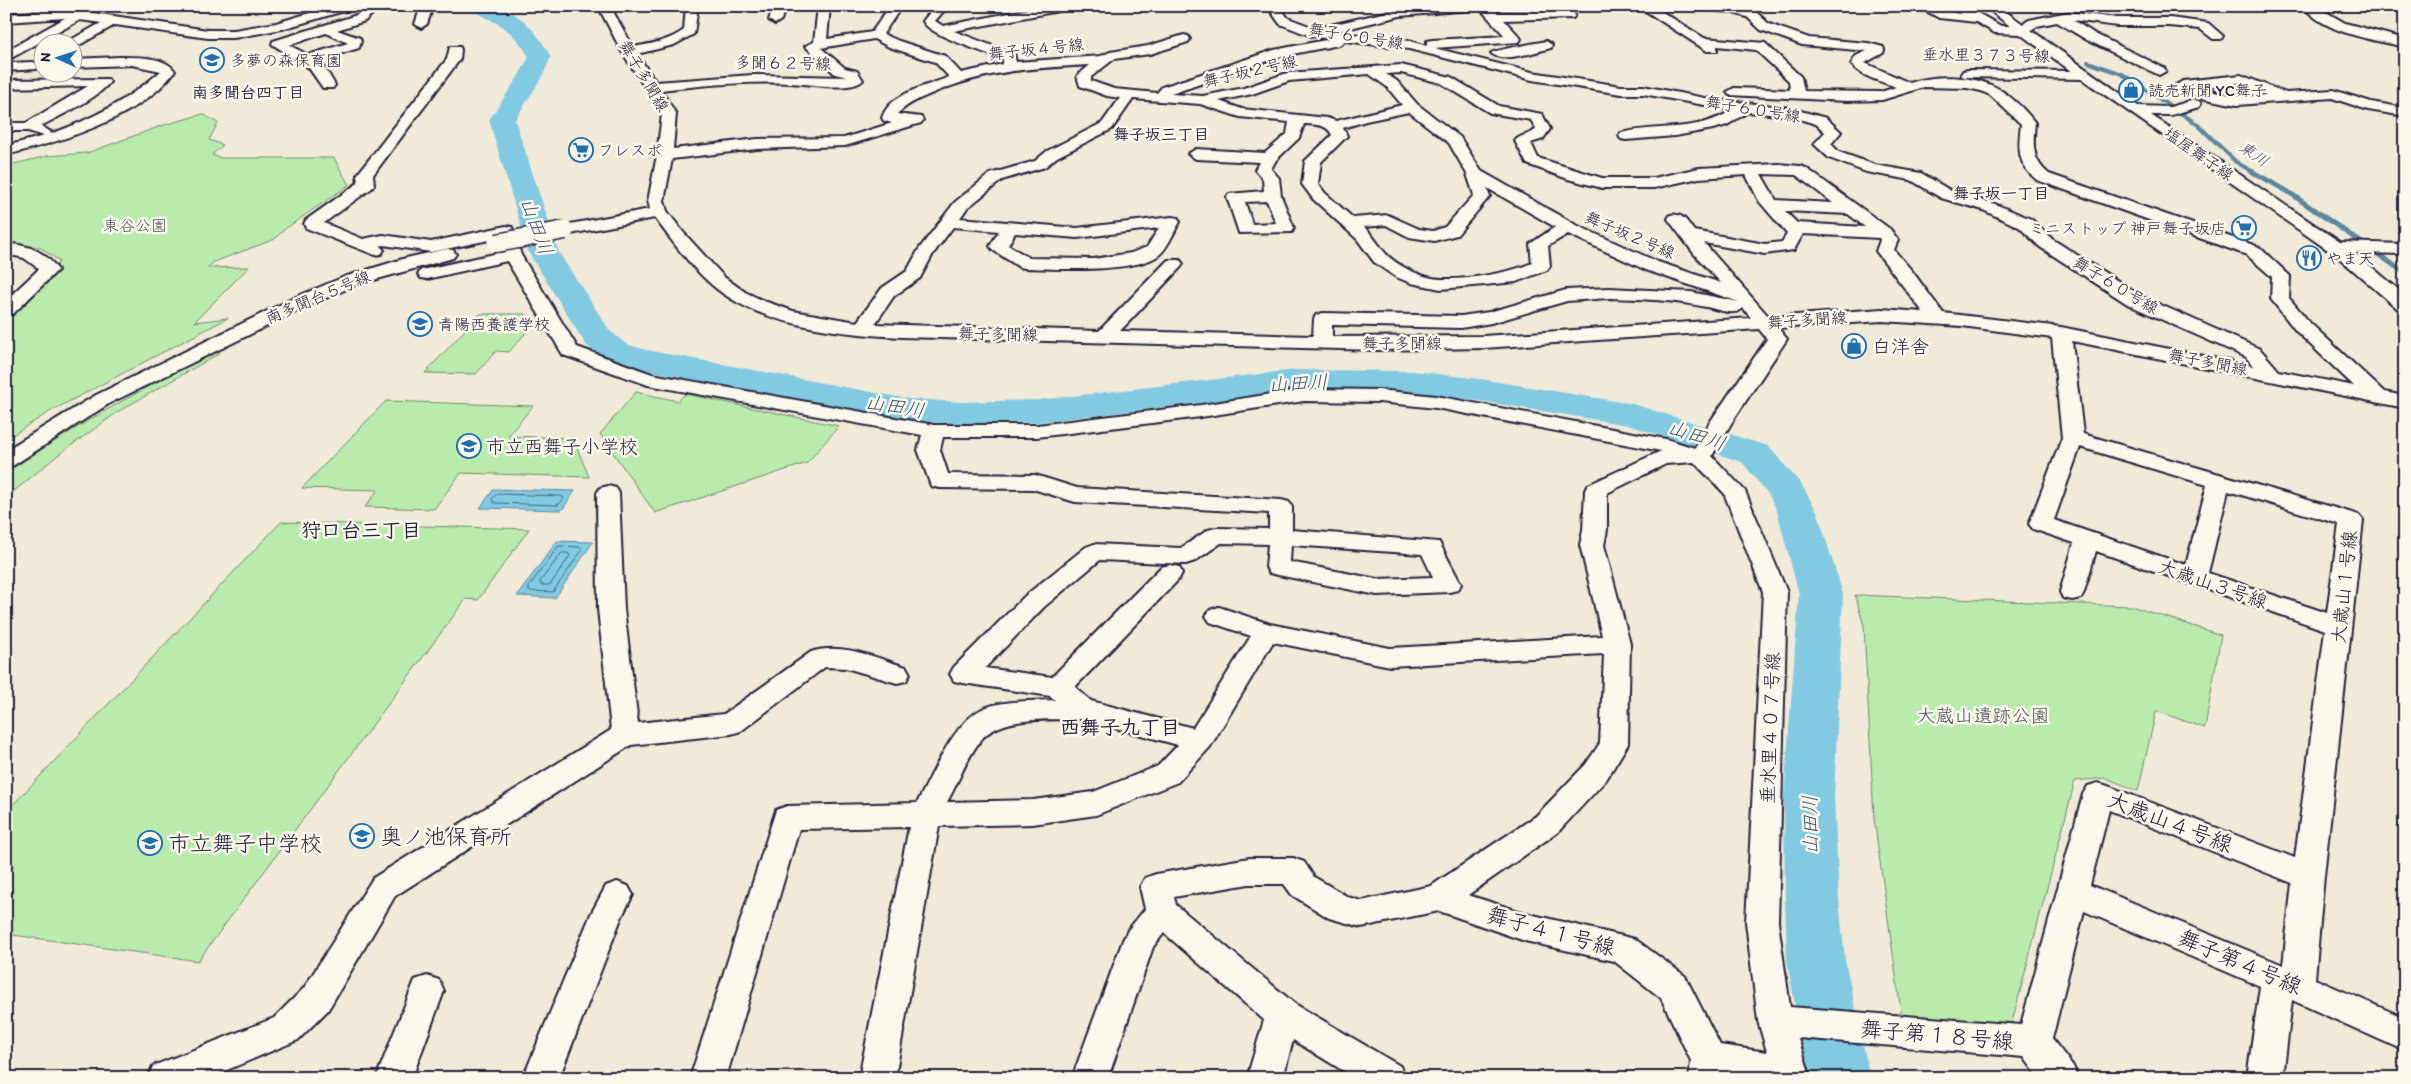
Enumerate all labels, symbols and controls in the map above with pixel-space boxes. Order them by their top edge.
street label: 舞子６０号線 [1307,19,1405,53]
north arrow [32,32,82,82]
street label: 舞子坂４号線 [987,35,1085,63]
street label: 舞子多聞線 [615,37,673,115]
street label: 垂水里３７３号線 [1922,44,2050,66]
school or university icon: 多夢の森保育園 [199,47,225,73]
place label: 多夢の森保育園 [230,51,342,70]
street label: 舞子坂２号線 [1201,51,1299,91]
text: N [37,52,54,63]
street label: 多聞６２号線 [735,53,831,73]
shop icon: 読売新聞 YC舞子 [2118,77,2144,103]
place label: 読売新聞 YC舞子 [2148,81,2267,100]
district label: 南多聞台四丁目 [192,83,304,102]
street label: 舞子６０号線 [1704,92,1802,126]
street label: 塩屋舞子線 [2161,123,2237,185]
district label: 舞子坂三丁目 [1113,125,1209,144]
supermarket icon: フレスポ [568,137,594,163]
water label: 東川 [2235,137,2273,171]
place label: フレスポ [598,141,662,160]
district label: 舞子坂一丁目 [1953,184,2049,203]
water label: 山田川 [515,194,559,258]
street label: 舞子坂２号線 [1582,207,1678,263]
supermarket icon: ミニストップ 神戸舞子坂店 [2231,215,2257,241]
park label: 東谷公園 [103,216,167,235]
place label: ミニストップ 神戸舞子坂店 [2029,219,2226,238]
restaurant icon: やま天 [2296,245,2322,271]
place label: やま天 [2326,249,2374,268]
street label: 舞子６０号線 [2070,252,2162,318]
street label: 南多聞台５号線 [263,266,373,328]
street label: 舞子多聞線 [1766,308,1848,332]
school or university icon: 青陽西養護学校 [407,311,433,337]
place label: 青陽西養護学校 [438,315,550,334]
street label: 舞子多聞線 [958,324,1038,344]
shop icon: 白洋舎 [1841,333,1867,359]
street label: 舞子多聞線 [1362,334,1442,353]
place label: 白洋舎 [1872,335,1929,358]
street label: 舞子多聞線 [2167,345,2249,379]
water label: 山田川 [1267,369,1329,397]
water label: 山田川 [863,389,927,423]
water label: 山田川 [1665,414,1729,456]
school or university icon: 市立西舞子小学校 [456,433,482,459]
place label: 市立西舞子小学校 [486,435,638,458]
district label: 狩口台三丁目 [301,518,421,542]
street label: 大歳山１号線 [2327,529,2361,645]
street label: 大歳山３号線 [2155,555,2271,613]
street label: 垂水里４０７号線 [1756,652,1784,804]
park label: 大蔵山遺跡公園 [1916,704,2050,727]
district label: 西舞子九丁目 [1060,715,1180,739]
street label: 大歳山４号線 [2104,786,2236,858]
water label: 山田川 [1797,795,1823,855]
school or university icon: 奥ノ池保育所 [349,823,375,849]
place label: 奥ノ池保育所 [380,823,512,850]
school or university icon: 市立舞子中学校 [137,830,163,856]
place label: 市立舞子中学校 [168,830,322,857]
street label: 舞子４１号線 [1484,901,1618,961]
street label: 舞子第４号線 [2174,924,2306,1000]
street label: 舞子第１８号線 [1859,1015,2015,1055]

